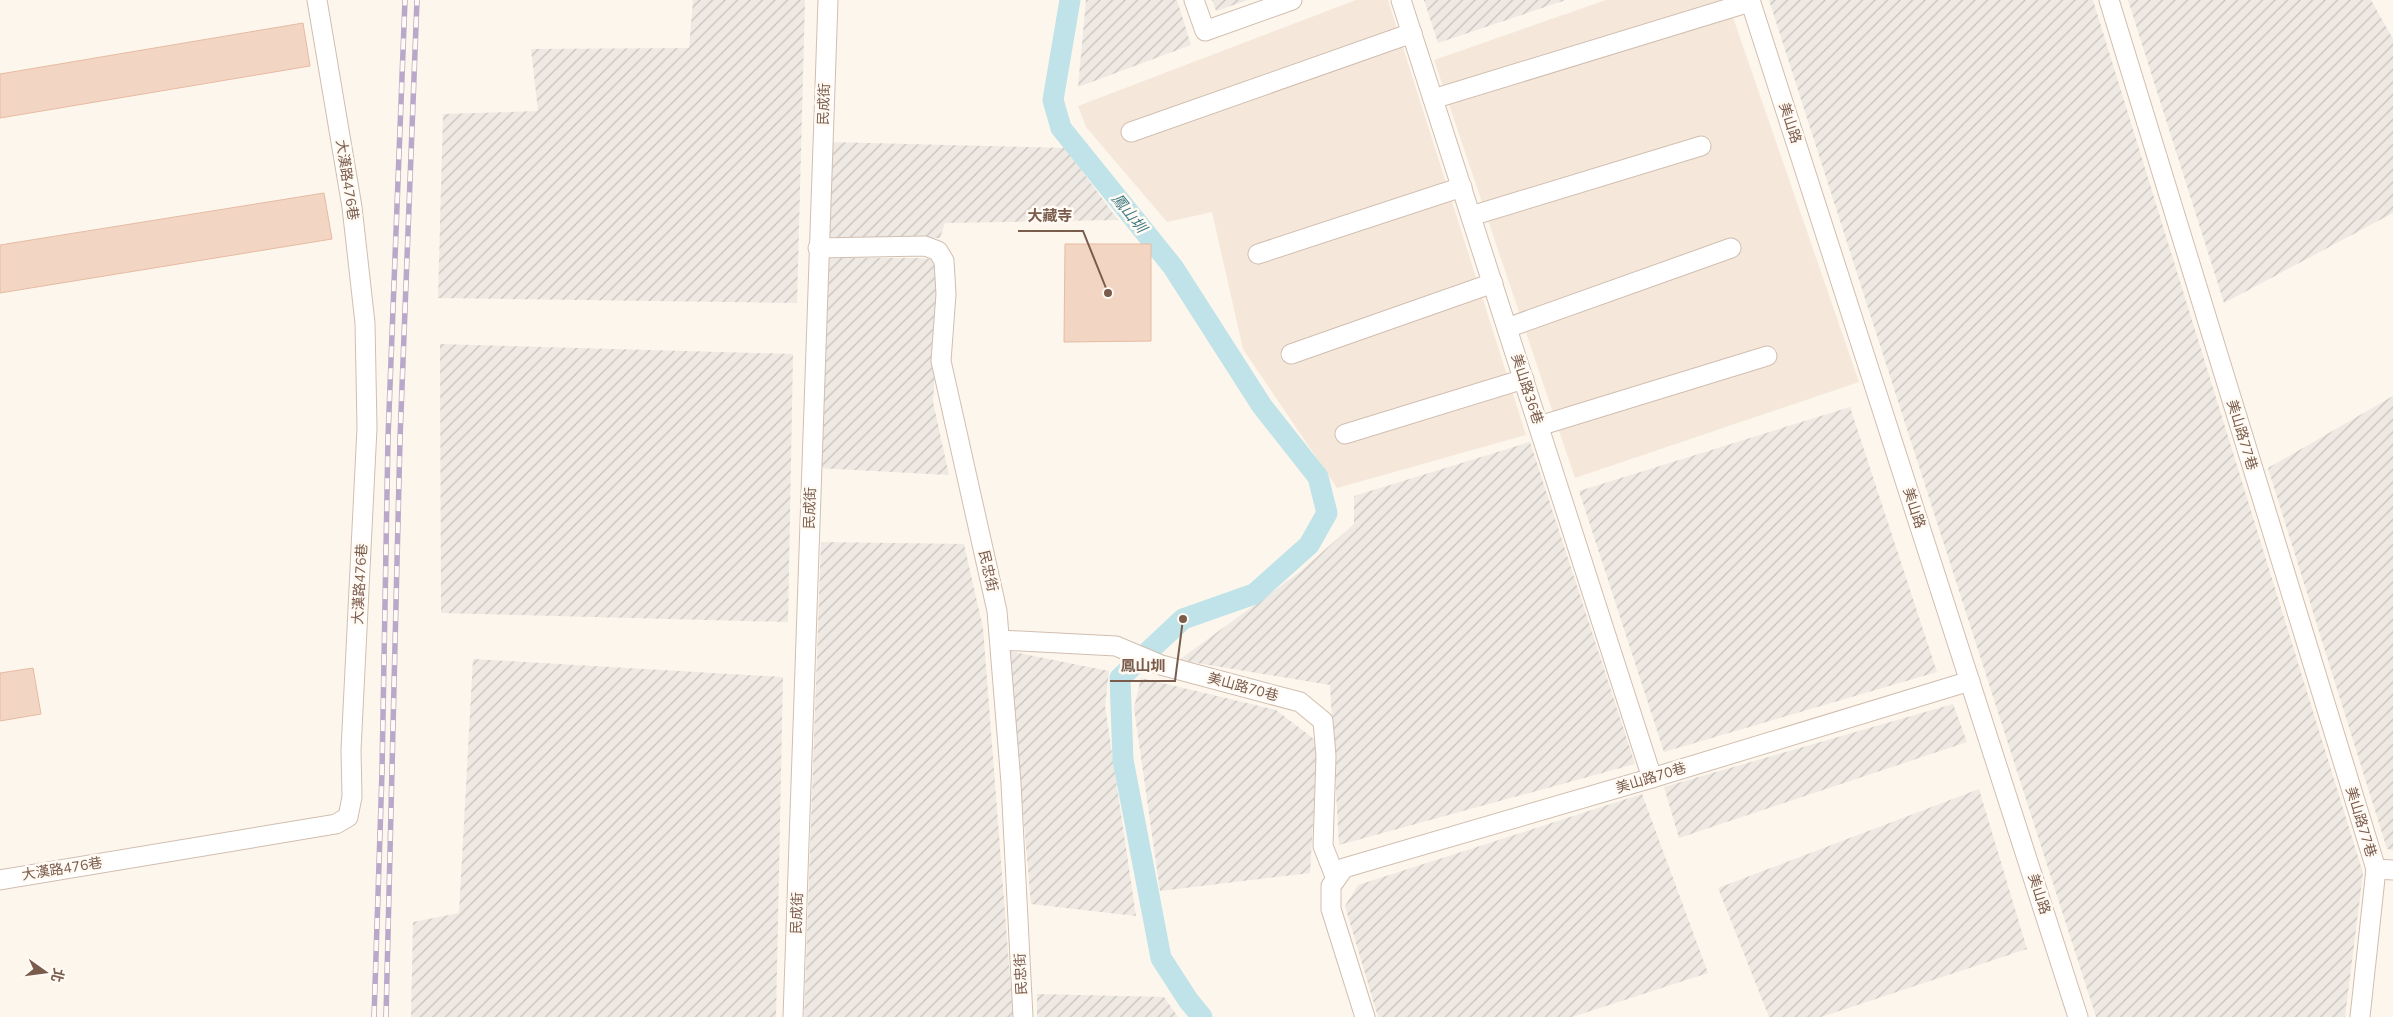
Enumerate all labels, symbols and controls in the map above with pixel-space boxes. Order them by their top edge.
street label: 民成街 [814,83,834,125]
street label: 美山路 [1774,100,1806,146]
street label: 大漢路476巷 [331,138,363,222]
water label: 鳳山圳 [1107,189,1152,238]
callout: 大藏寺 [1018,201,1083,231]
text: 大藏寺 [1027,206,1073,226]
street label: 美山路36巷 [1507,351,1547,427]
street label: 美山路77巷 [2222,397,2262,473]
street label: 美山路 [1898,485,1930,531]
street label: 民成街 [800,487,820,529]
street label: 大漢路476巷 [348,543,372,625]
street label: 民忠街 [974,548,1002,594]
callout: 鳳山圳 [1110,651,1175,681]
text: 鳳山圳 [1120,656,1166,676]
street label: 美山路70巷 [1205,668,1281,706]
street label: 美山路70巷 [1613,758,1689,798]
street label: 美山路77巷 [2341,784,2381,860]
street label: 大漢路476巷 [20,853,104,885]
street label: 美山路 [2023,871,2055,917]
street label: 民成街 [787,892,807,934]
north arrow [20,947,70,997]
street label: 民忠街 [1010,953,1032,995]
text: 北 [46,966,68,984]

